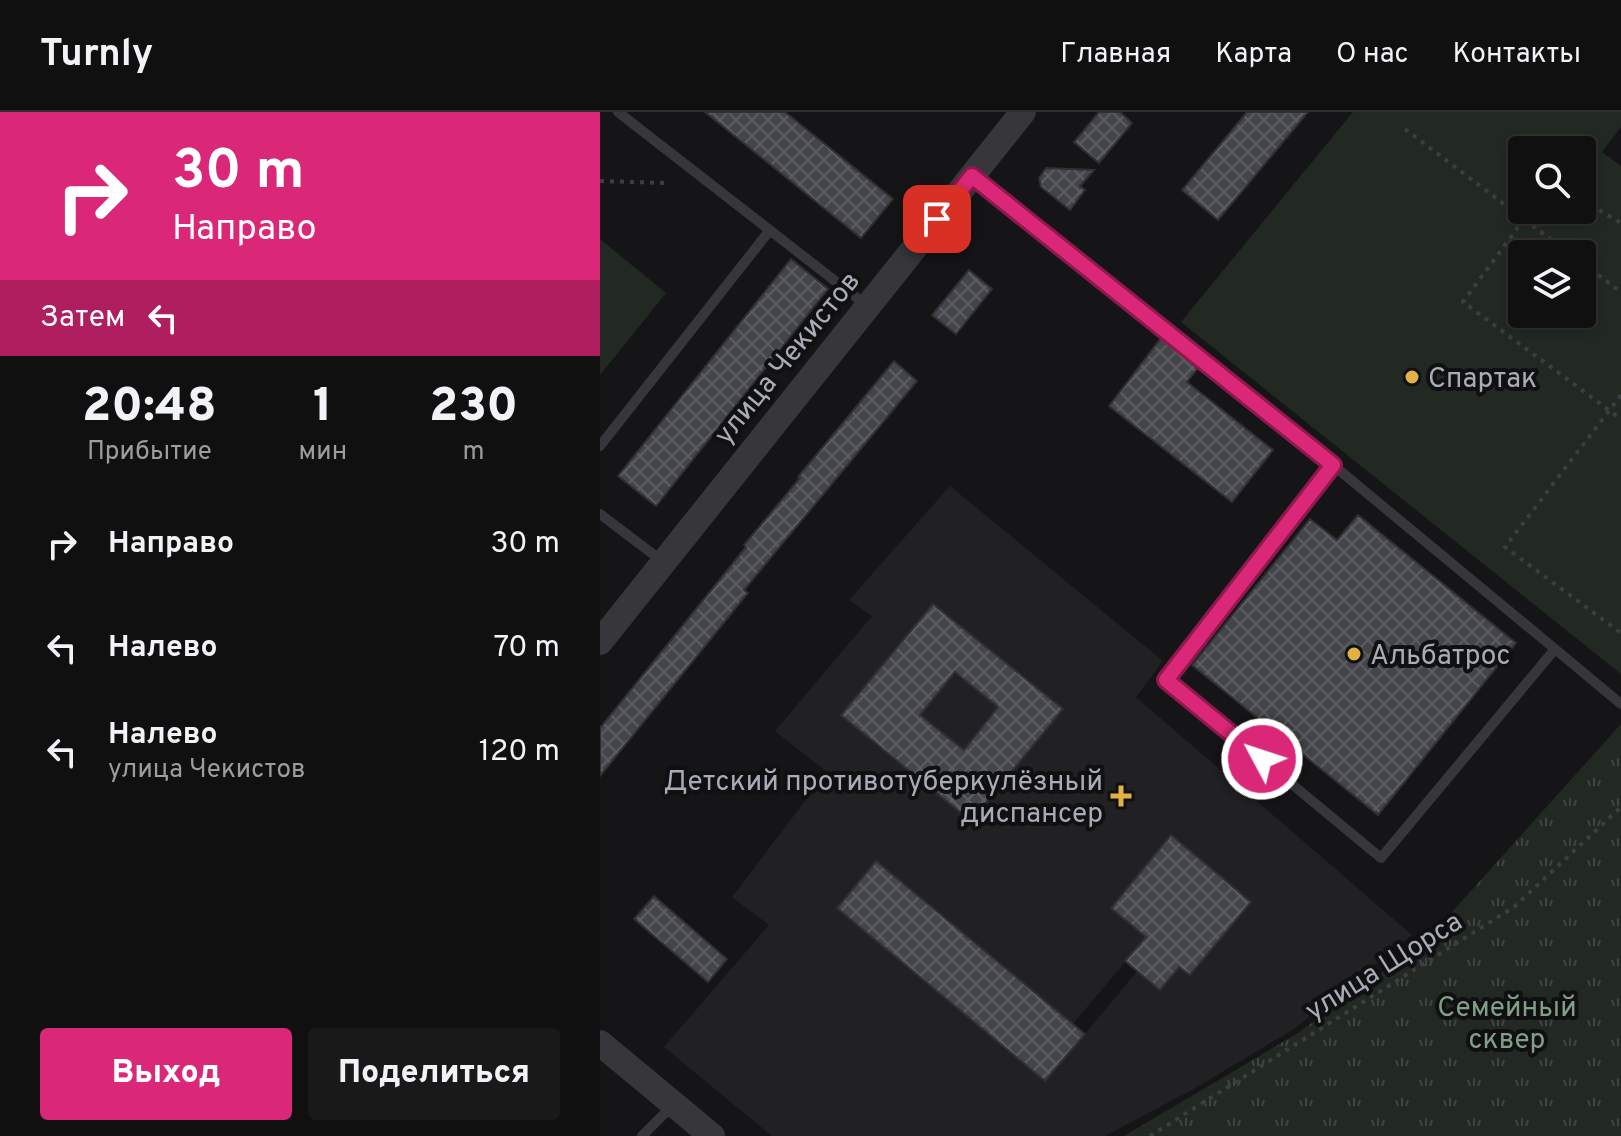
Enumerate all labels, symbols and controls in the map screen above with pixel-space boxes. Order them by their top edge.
text: Turnly [40,31,153,80]
text: Главная [1060,37,1171,73]
text: Карта [1215,37,1292,73]
text: О нас [1336,37,1409,73]
text: Контакты [1453,37,1581,73]
map controls [1508,136,1596,328]
button: search [1508,136,1596,224]
text: 30 m [172,138,305,208]
icon: right [40,144,144,248]
pin [903,185,971,253]
icon: arrive [915,197,959,241]
text: Направо [172,207,317,253]
button: layers [1508,240,1596,328]
street label: улица Чекистов [707,265,869,453]
icon: left [141,296,185,340]
text: Затем [40,300,125,337]
place label: Спартак [1428,362,1537,398]
marker: Спартак [1403,368,1421,386]
text: 20:48 [82,378,217,438]
text: 1 [313,378,333,438]
text: 230 [429,378,518,438]
text: Прибытие [87,436,212,469]
text: мин [299,436,347,469]
text: m [463,436,485,469]
icon: right [40,522,84,566]
text: Направо [108,526,234,563]
text: 30 m [491,526,560,563]
icon: left [40,626,84,670]
text: Налево [108,630,217,667]
text: 70 m [494,630,560,667]
place label: Альбатрос [1370,639,1511,675]
marker: Альбатрос [1345,645,1363,663]
text: Налево [108,717,217,754]
position arrow [1220,717,1304,801]
icon: left [40,730,84,774]
text: 120 m [479,734,560,771]
text: улица Чекистов [108,754,306,787]
place label: Детский противотуберкулёзный диспансер [663,765,1103,833]
marker: Детский противотуберкулёзный диспансер [1110,785,1132,807]
street label: улица Щорса [1299,905,1470,1030]
park label: Семейный сквер [1437,991,1577,1059]
button: Выход [40,1028,292,1120]
button: Поделиться [308,1028,560,1120]

